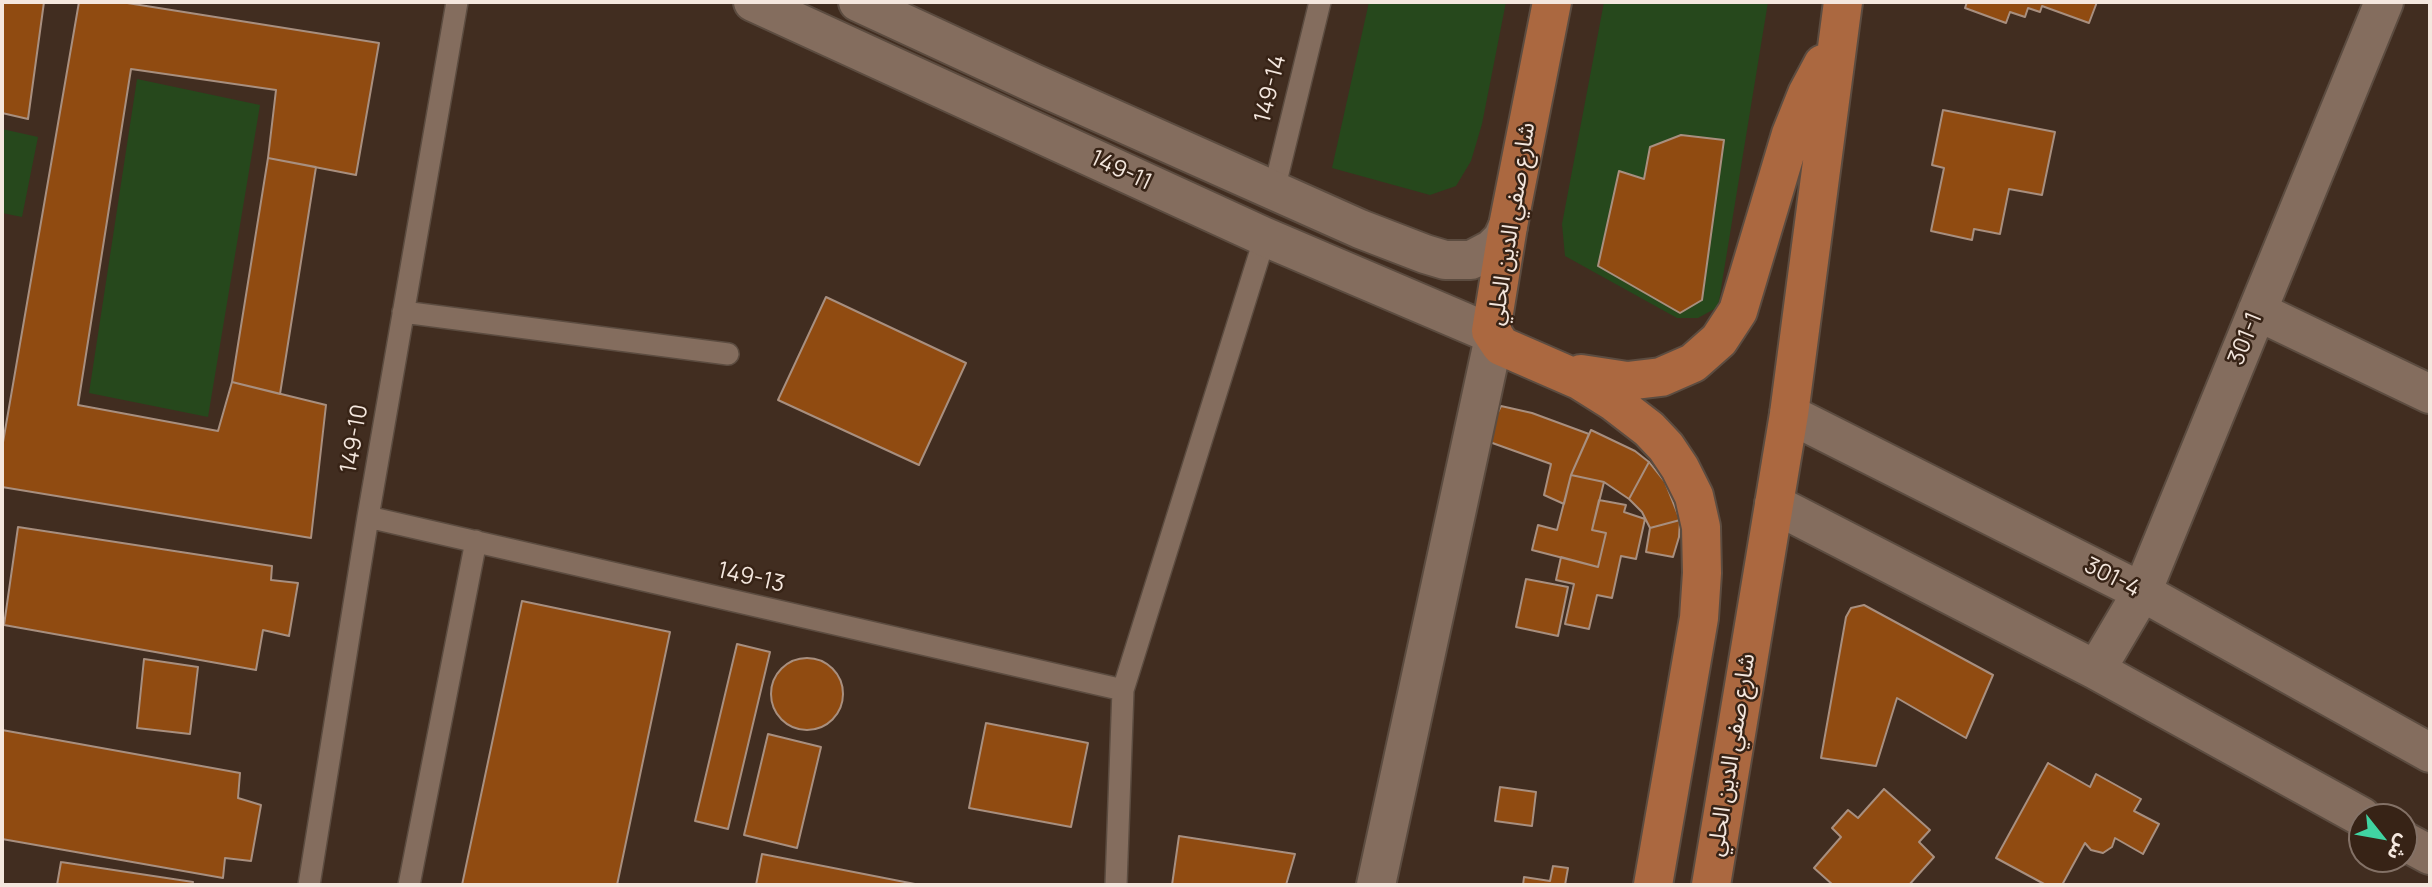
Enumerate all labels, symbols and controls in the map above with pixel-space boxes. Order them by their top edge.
street label: 149-14 [1249,52,1293,126]
street label: شارع صفي الدين الحلي [1482,121,1542,327]
street label: 149-11 [1086,145,1156,197]
street label: 301-1 [2223,309,2269,369]
street label: 149-10 [335,403,375,475]
street label: 301-4 [2079,552,2145,604]
street label: 149-13 [715,557,787,599]
street label: شارع صفي الدين الحلي [1702,652,1762,858]
north arrow [2348,803,2418,873]
text: ش [2381,830,2417,866]

